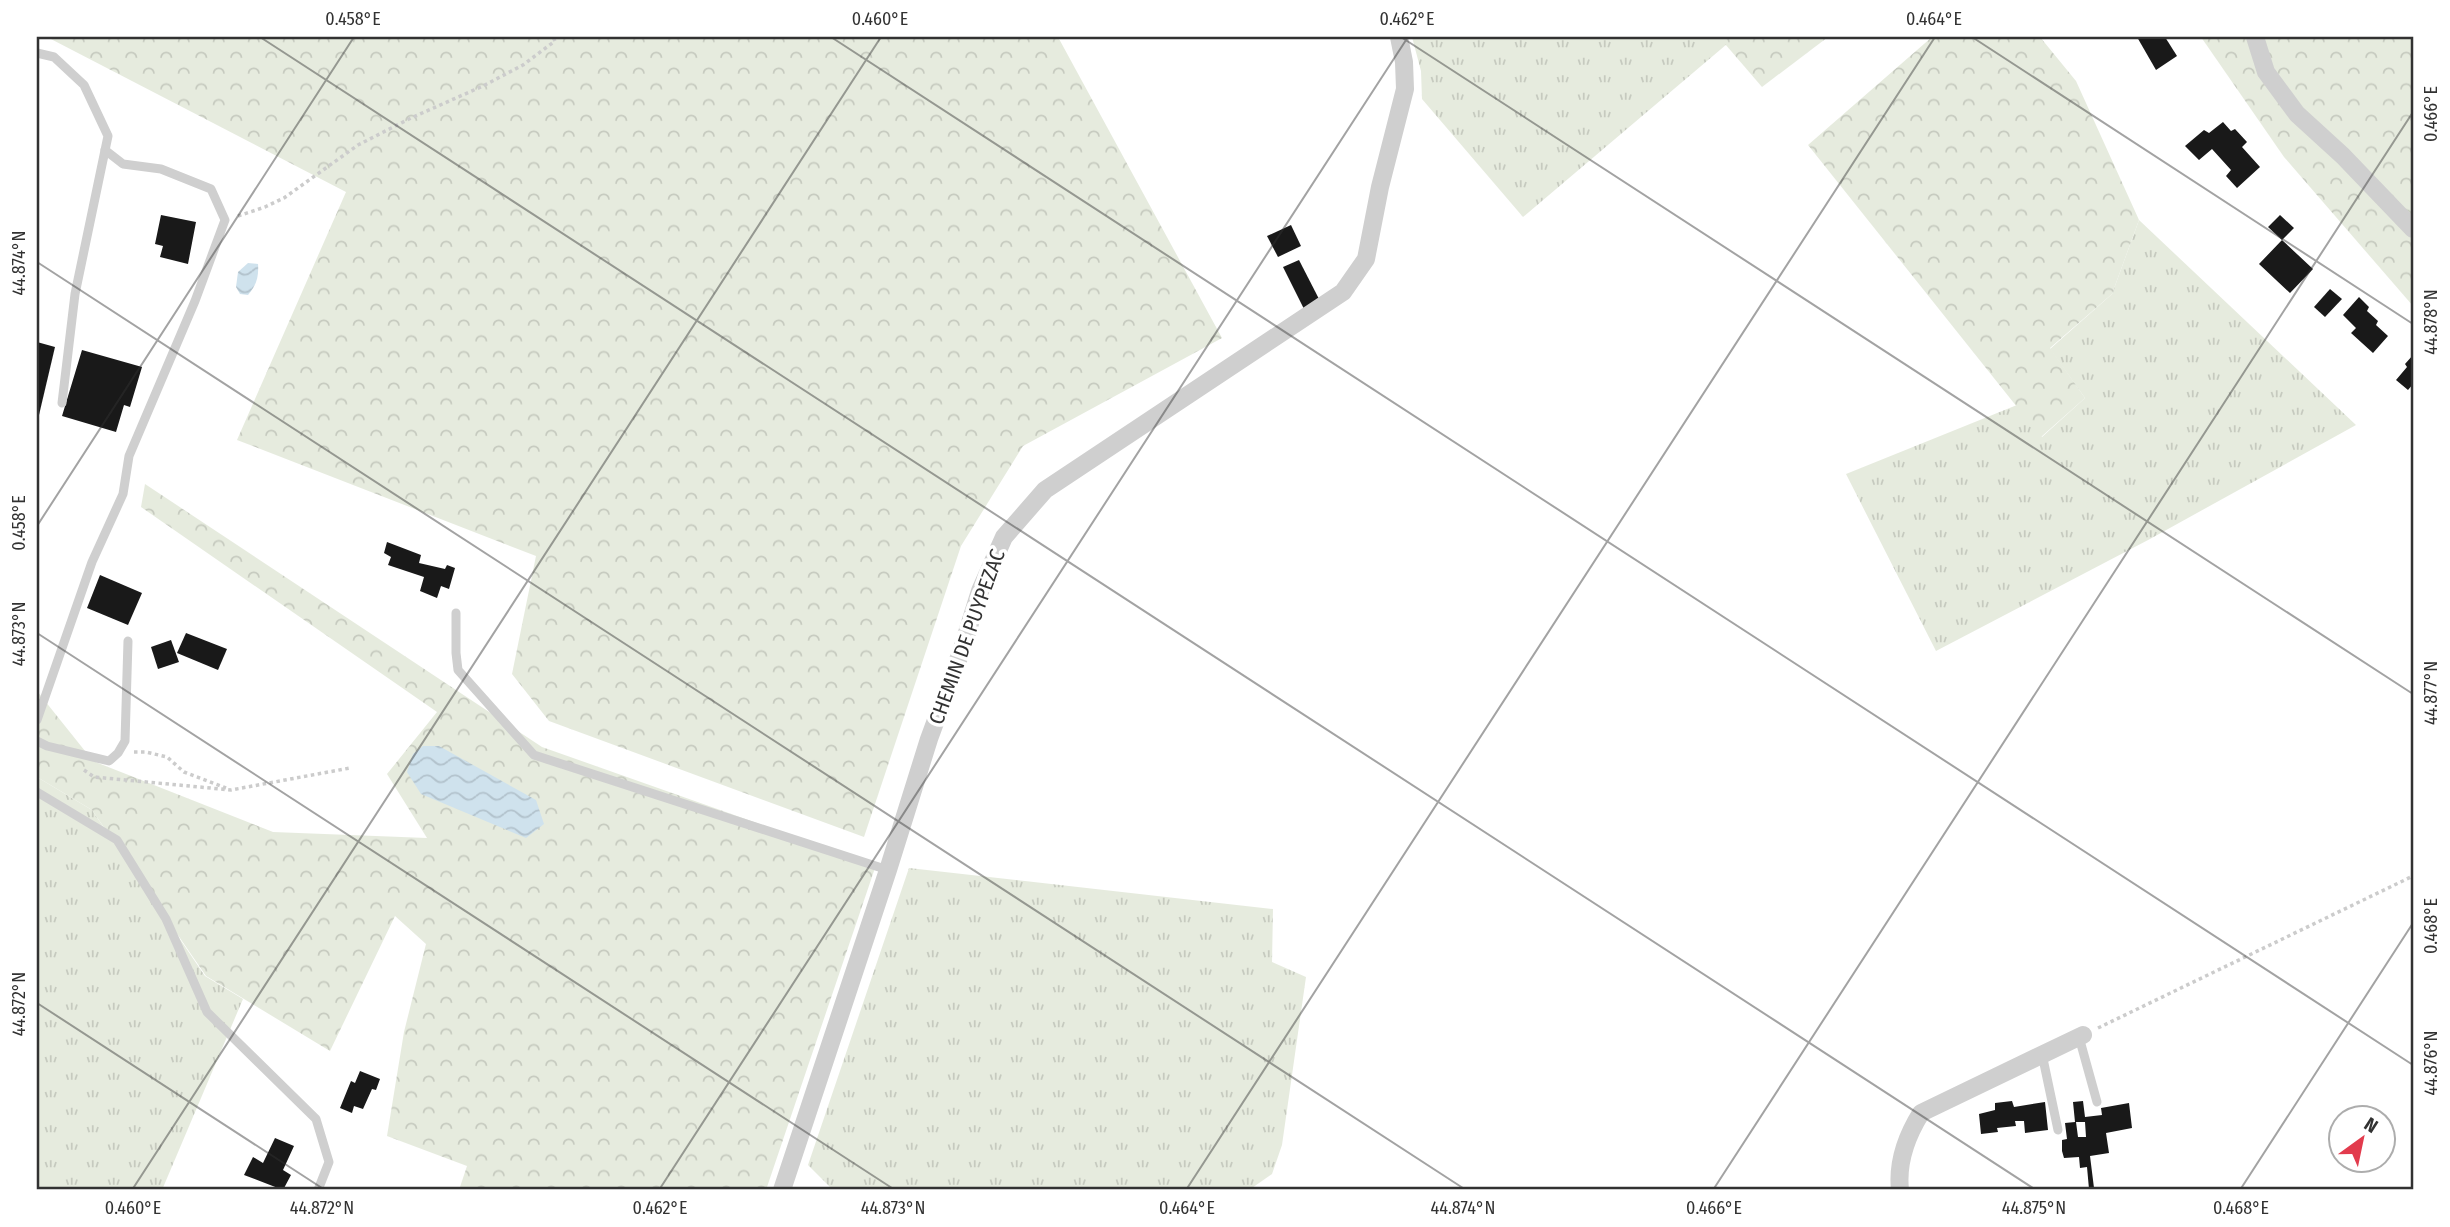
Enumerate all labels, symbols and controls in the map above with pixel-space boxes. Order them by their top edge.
text: 0.458°E [325,8,381,30]
text: 0.460°E [852,8,908,30]
text: 0.462°E [1380,8,1434,30]
text: 0.464°E [1906,8,1962,30]
text: 0.466°E [2420,86,2442,142]
text: 44.874°N [8,231,30,295]
text: 44.878°N [2420,289,2442,355]
text: 0.458°E [8,495,30,551]
street label: CHEMIN DE PUYPEZAC [923,546,1011,728]
text: 44.873°N [8,602,30,666]
text: 44.877°N [2420,661,2442,725]
text: 0.468°E [2420,898,2442,954]
text: 44.872°N [8,972,30,1036]
text: 44.876°N [2420,1031,2442,1096]
north arrow [2328,1104,2398,1174]
text: N [2360,1112,2382,1138]
text: 0.460°E [105,1197,161,1219]
text: 44.872°N [290,1197,354,1219]
text: 0.462°E [633,1197,687,1219]
text: 44.873°N [861,1197,925,1219]
text: 0.464°E [1159,1197,1215,1219]
text: 44.874°N [1431,1197,1495,1219]
text: 0.466°E [1686,1197,1742,1219]
text: 44.875°N [2002,1197,2066,1219]
text: 0.468°E [2213,1197,2269,1219]

